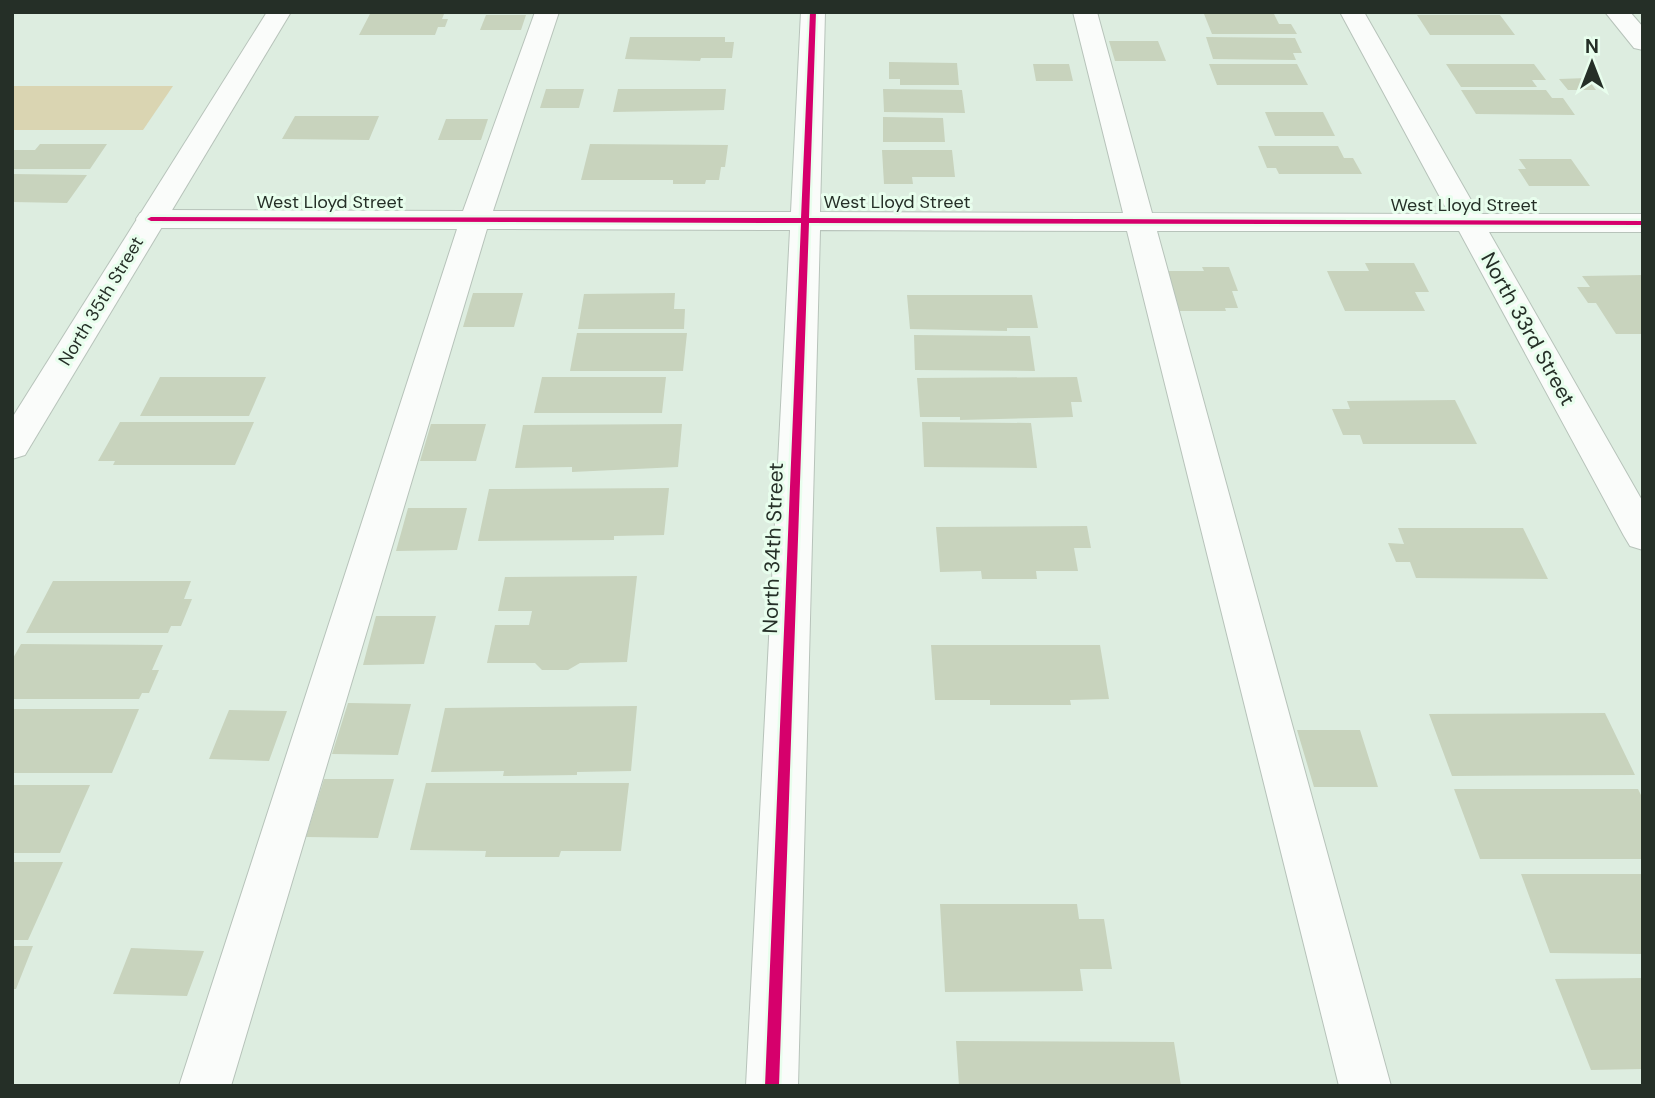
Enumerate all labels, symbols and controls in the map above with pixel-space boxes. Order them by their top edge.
north arrow [1557,28,1627,98]
text: N [1585,34,1599,59]
street label: West Lloyd Street [257,190,403,214]
street label: West Lloyd Street [824,190,970,214]
street label: West Lloyd Street [1391,193,1537,217]
street label: North 35th Street [53,232,149,370]
street label: North 33rd Street [1474,247,1582,411]
street label: North 34th Street [756,462,790,634]

